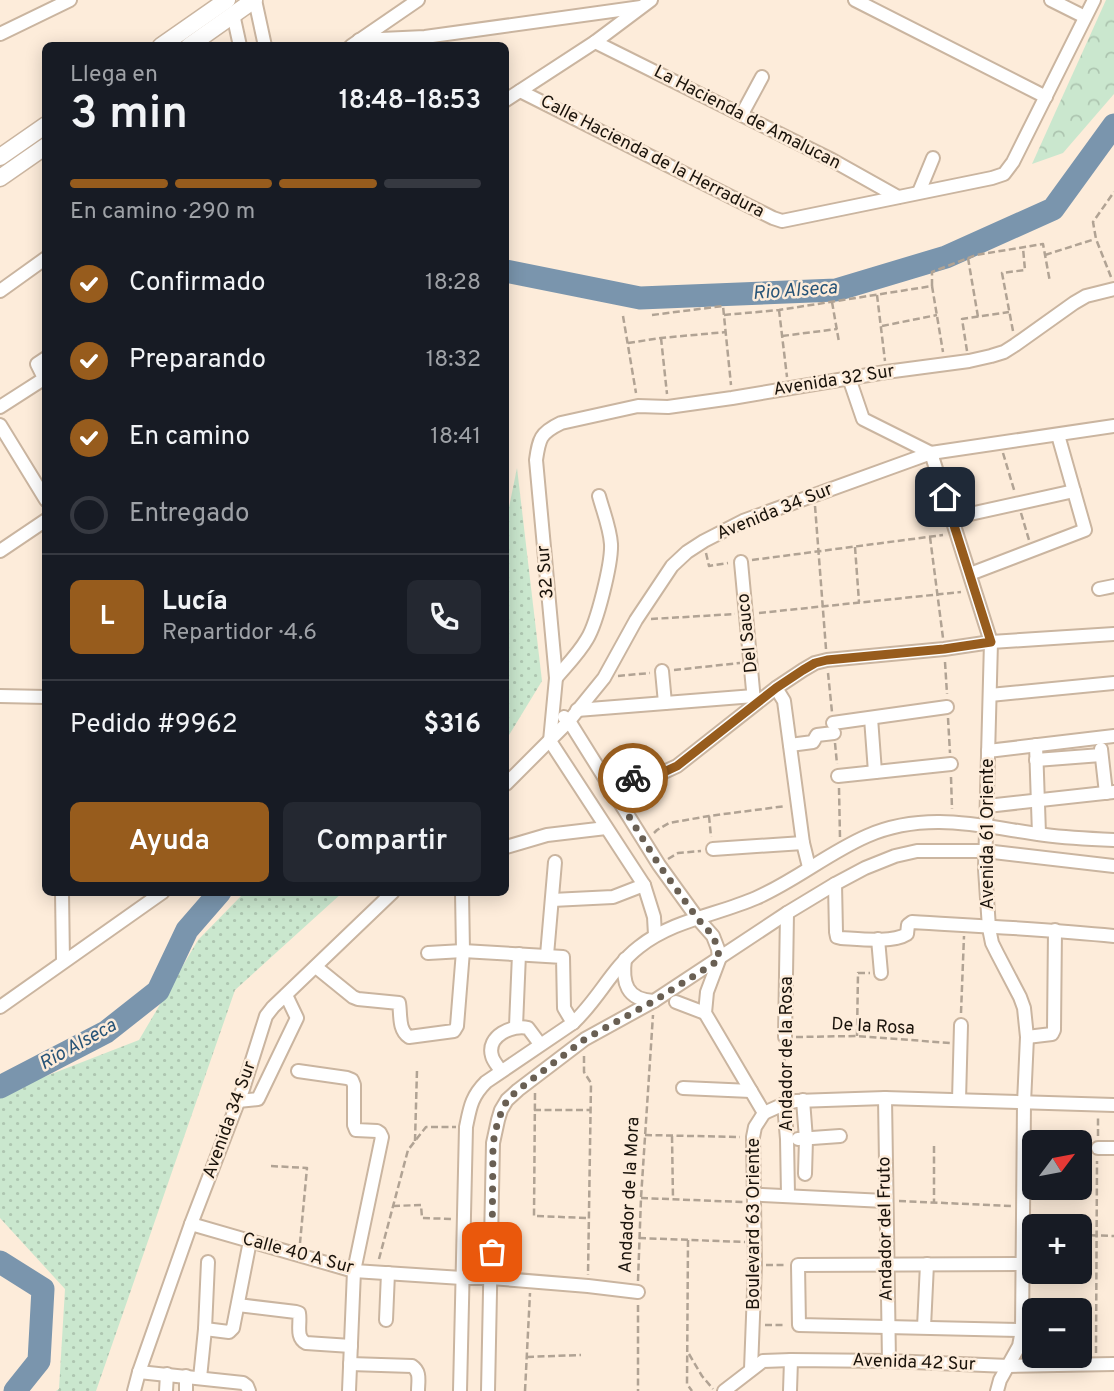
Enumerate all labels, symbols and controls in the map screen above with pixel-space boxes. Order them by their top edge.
text: Llega en [70,61,158,90]
street label: La Hacienda de Amalucan [650,61,844,175]
text: 18:48–18:53 [339,85,481,118]
text: 3 min [70,86,188,145]
street label: Calle Hacienda de la Herradura [536,90,768,224]
text: En camino · 290 m [70,198,255,227]
icon: check [70,265,108,303]
text: Confirmado [129,267,266,300]
text: 18:28 [425,269,481,298]
water label: Rio Alseca [752,276,838,306]
icon: check [70,342,108,380]
text: Preparando [129,344,266,377]
text: 18:32 [426,346,481,375]
street label: Avenida 32 Sur [772,360,896,402]
icon: check [70,419,108,457]
text: En camino [129,421,250,454]
text: 18:41 [430,423,481,452]
pin [915,467,975,527]
street label: Avenida 34 Sur [714,478,836,546]
icon: home [926,478,964,516]
text: Entregado [129,498,249,531]
street label: 32 Sur [532,544,560,600]
button: phone [407,580,481,654]
text: Lucía [162,586,228,619]
street label: Del Sauco [732,592,764,674]
text: L [100,601,114,634]
text: Repartidor · 4.6 [162,619,317,648]
text: Pedido #9962 [70,709,238,742]
text: $316 [423,709,481,742]
courier [598,743,668,813]
street label: Avenida 61 Oriente [977,758,1000,910]
icon: bike [614,759,652,797]
button: Ayuda [70,802,269,882]
button: Compartir [283,802,481,882]
street label: Andador de la Rosa [776,976,799,1132]
street label: De la Rosa [831,1013,915,1041]
water label: Rio Alseca [35,1014,121,1076]
street label: Avenida 34 Sur [198,1058,262,1182]
street label: Andador de la Mora [614,1116,646,1274]
north arrow [1022,1130,1092,1200]
map controls [1022,1130,1092,1368]
street label: Boulevard 63 Oriente [743,1138,766,1310]
street label: Andador del Fruto [873,1156,899,1302]
button: + [1022,1214,1092,1284]
pin [462,1222,522,1282]
street label: Calle 40 A Sur [240,1228,356,1280]
icon: bag [473,1233,511,1271]
button: − [1022,1298,1092,1368]
street label: Avenida 42 Sur [852,1349,976,1377]

